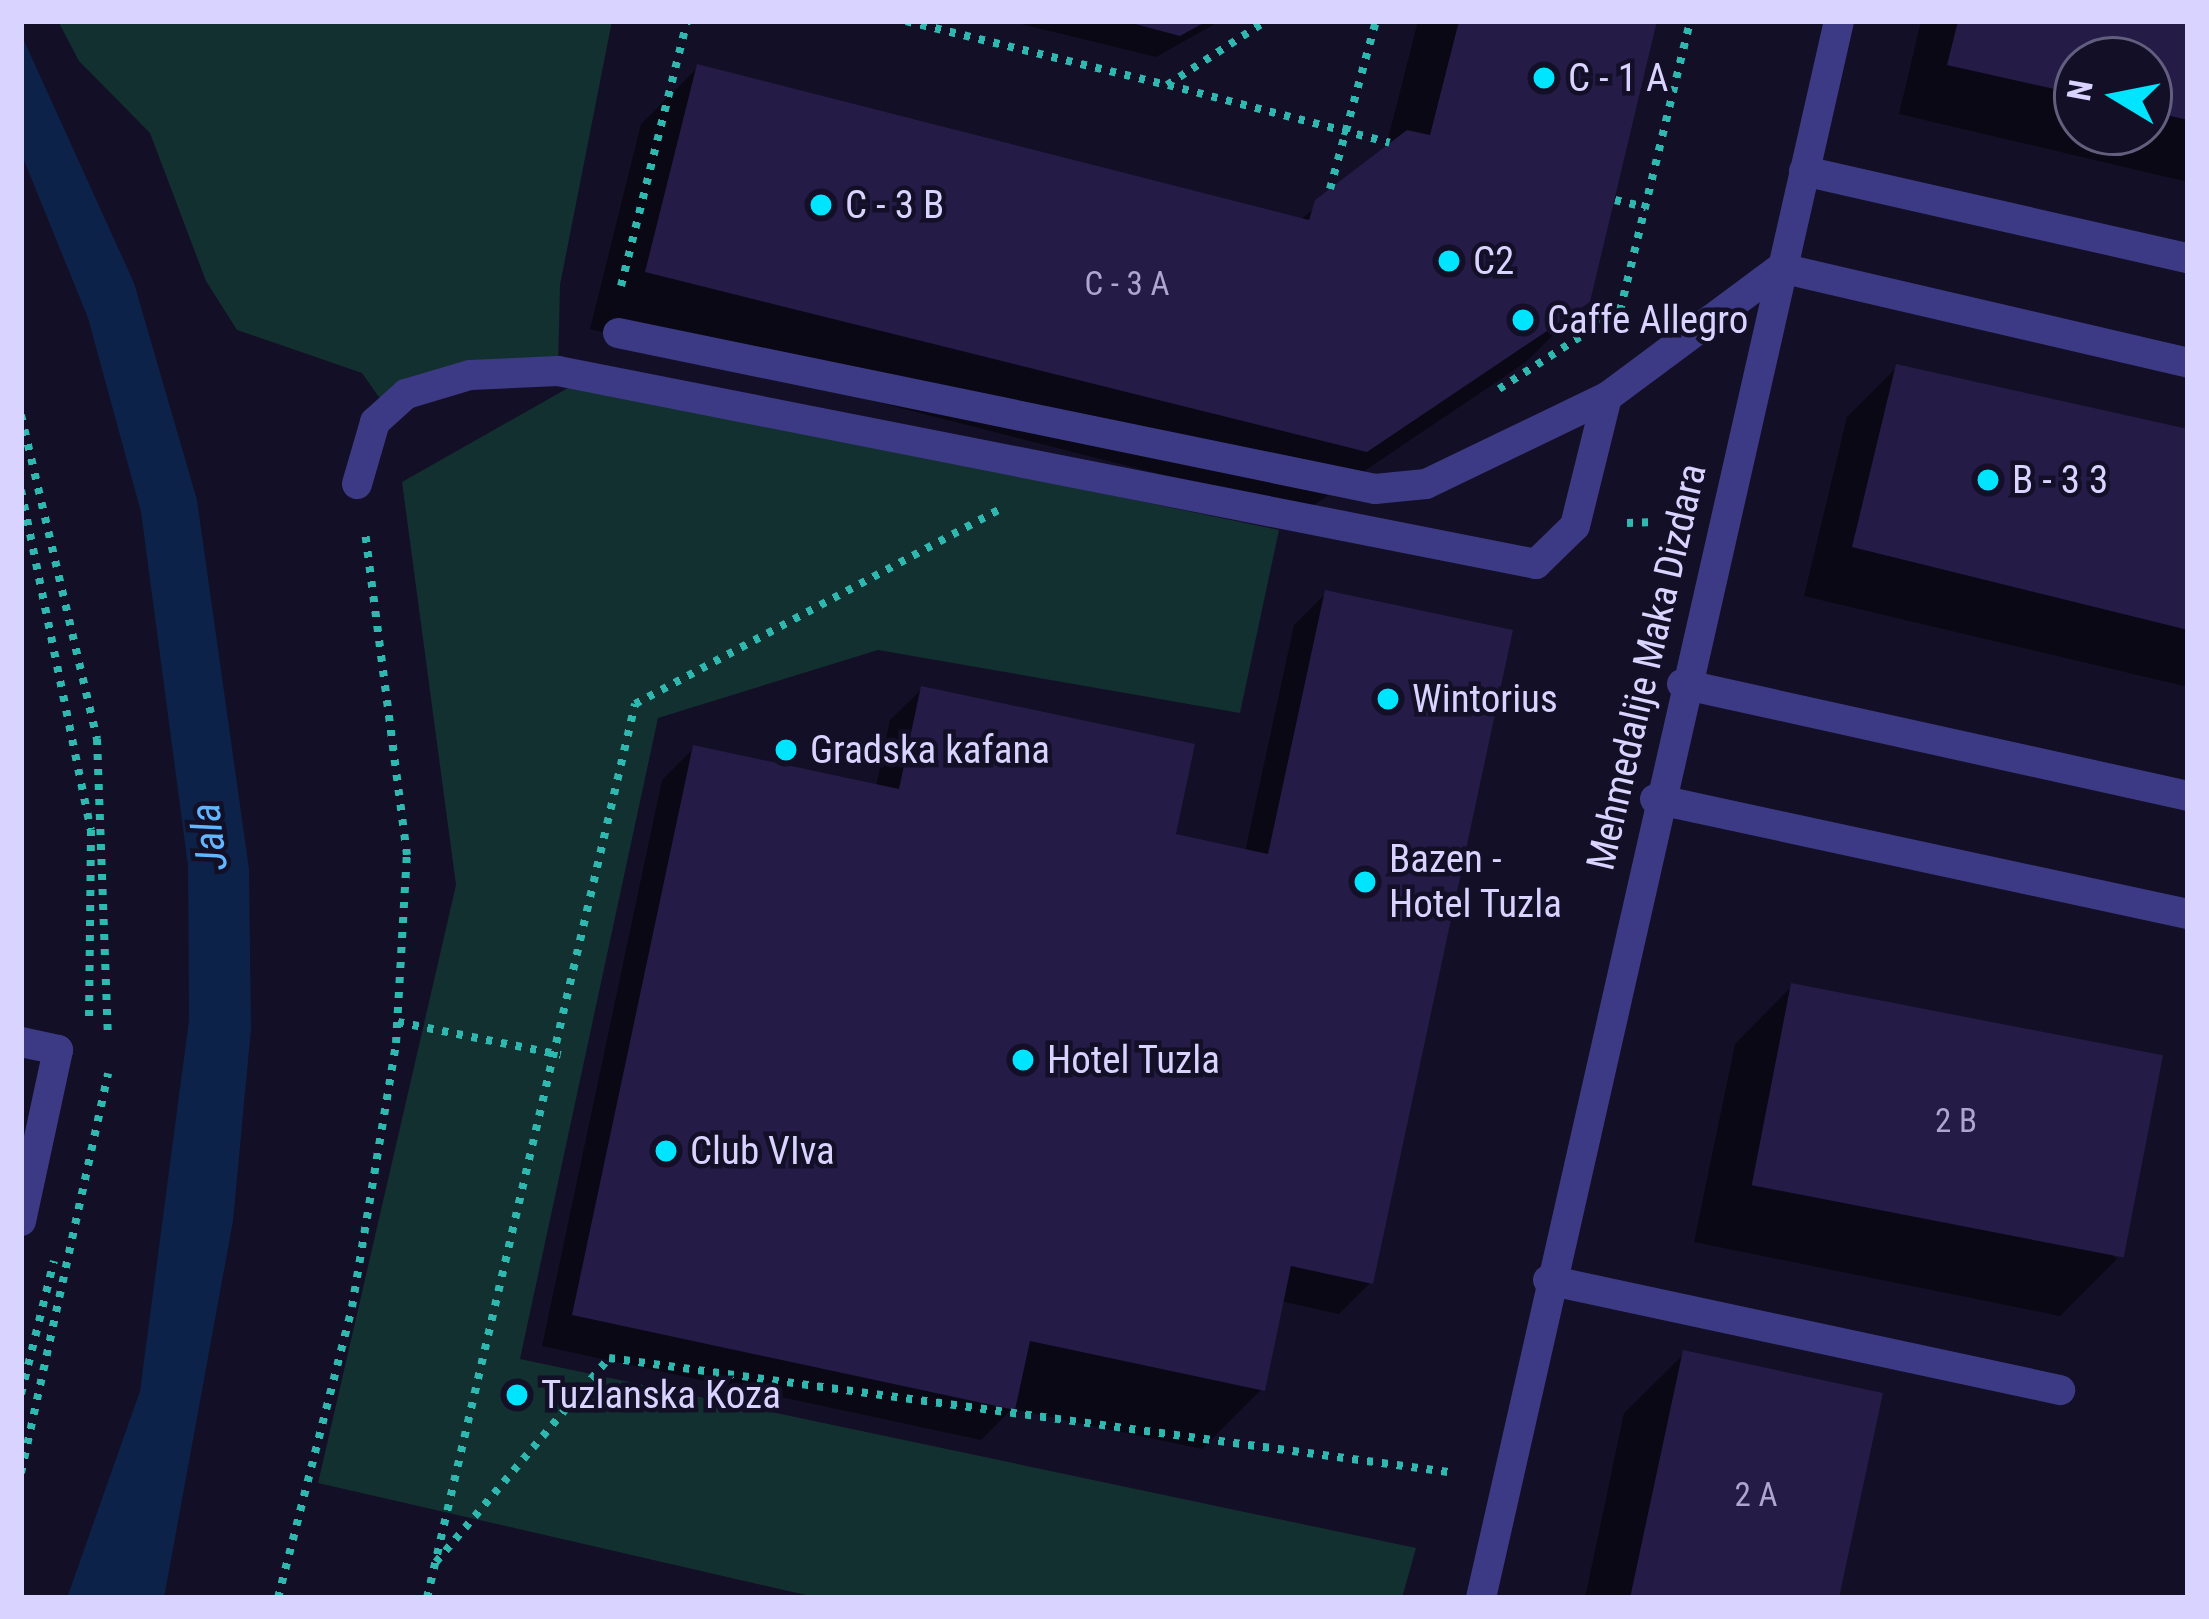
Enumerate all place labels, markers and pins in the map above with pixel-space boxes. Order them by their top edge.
place label: C - 1 A [1568,55,1668,101]
marker: C - 1 A [1531,65,1557,91]
place label: C - 3 B [845,182,944,228]
marker: C - 3 B [808,192,834,218]
place label: C2 [1473,238,1514,284]
marker: C2 [1436,248,1462,274]
place label: Caffe Allegro [1547,297,1748,343]
marker: Caffe Allegro [1510,307,1536,333]
place label: B - 3 3 [2012,457,2108,503]
marker: B - 3 3 [1975,467,2001,493]
place label: Wintorius [1412,676,1558,722]
marker: Wintorius [1375,686,1401,712]
place label: Gradska kafana [810,727,1050,773]
marker: Gradska kafana [773,737,799,763]
place label: Bazen - Hotel Tuzla [1389,837,1563,928]
marker: Bazen - Hotel Tuzla [1352,869,1378,895]
place label: Hotel Tuzla [1047,1037,1221,1083]
marker: Hotel Tuzla [1010,1047,1036,1073]
place label: Club VIva [690,1128,835,1174]
marker: Club VIva [653,1138,679,1164]
place label: Tuzlanska Koza [541,1372,781,1418]
marker: Tuzlanska Koza [504,1382,530,1408]

